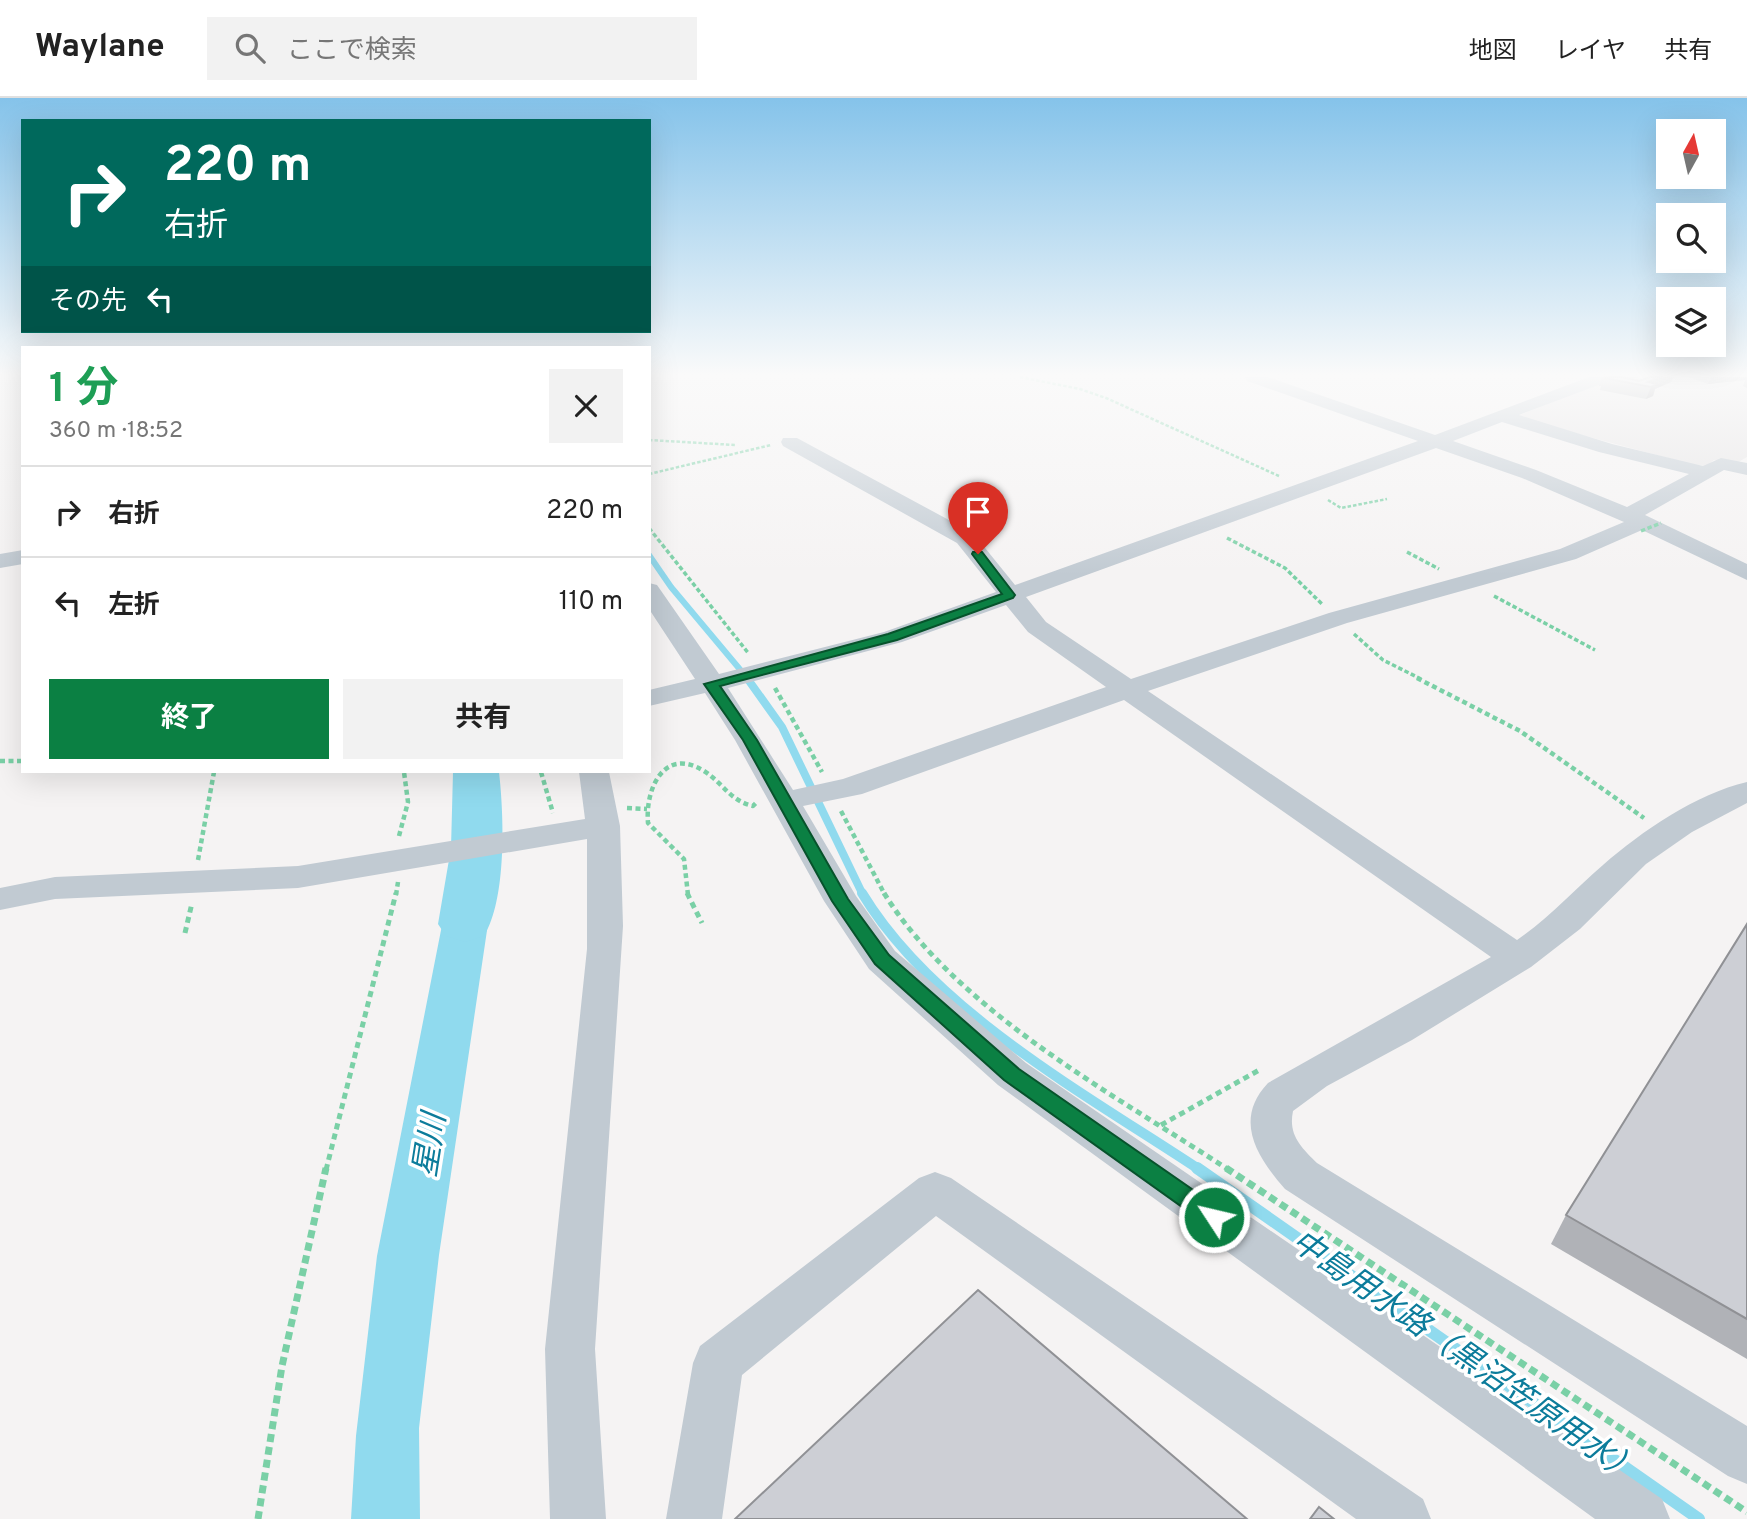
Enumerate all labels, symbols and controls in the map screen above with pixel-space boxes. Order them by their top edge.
search box [207,17,697,80]
text: Waylane [35,27,165,69]
icon: search [231,29,269,67]
text: ここで検索 [287,35,417,68]
text: 地図 [1469,37,1517,67]
text: レイヤ [1555,37,1626,67]
text: 共有 [1664,37,1712,67]
north arrow [1656,119,1726,189]
map controls [1656,119,1726,357]
text: 220 m [164,137,311,199]
icon: right [49,147,140,238]
button: search [1656,203,1726,273]
text: 右折 [164,207,228,247]
icon: left [141,280,179,318]
text: その先 [49,286,127,319]
button: layers [1656,287,1726,357]
text: 1 分 [49,364,118,417]
button: close [549,369,623,443]
text: 360 m · 18:52 [49,417,183,446]
pin [948,482,1008,554]
icon: right [49,493,87,531]
icon: arrive [959,493,997,531]
text: 220 m [546,495,623,528]
text: 右折 [108,499,160,532]
icon: left [49,584,87,622]
text: 110 m [559,586,623,619]
text: 左折 [108,590,160,623]
button: 終了 [49,679,329,759]
button: 共有 [343,679,623,759]
water label: 星川 [407,1108,457,1180]
position arrow [1177,1180,1251,1254]
water label: 中島用水路（黒沼笠原用水） [1282,1223,1646,1494]

